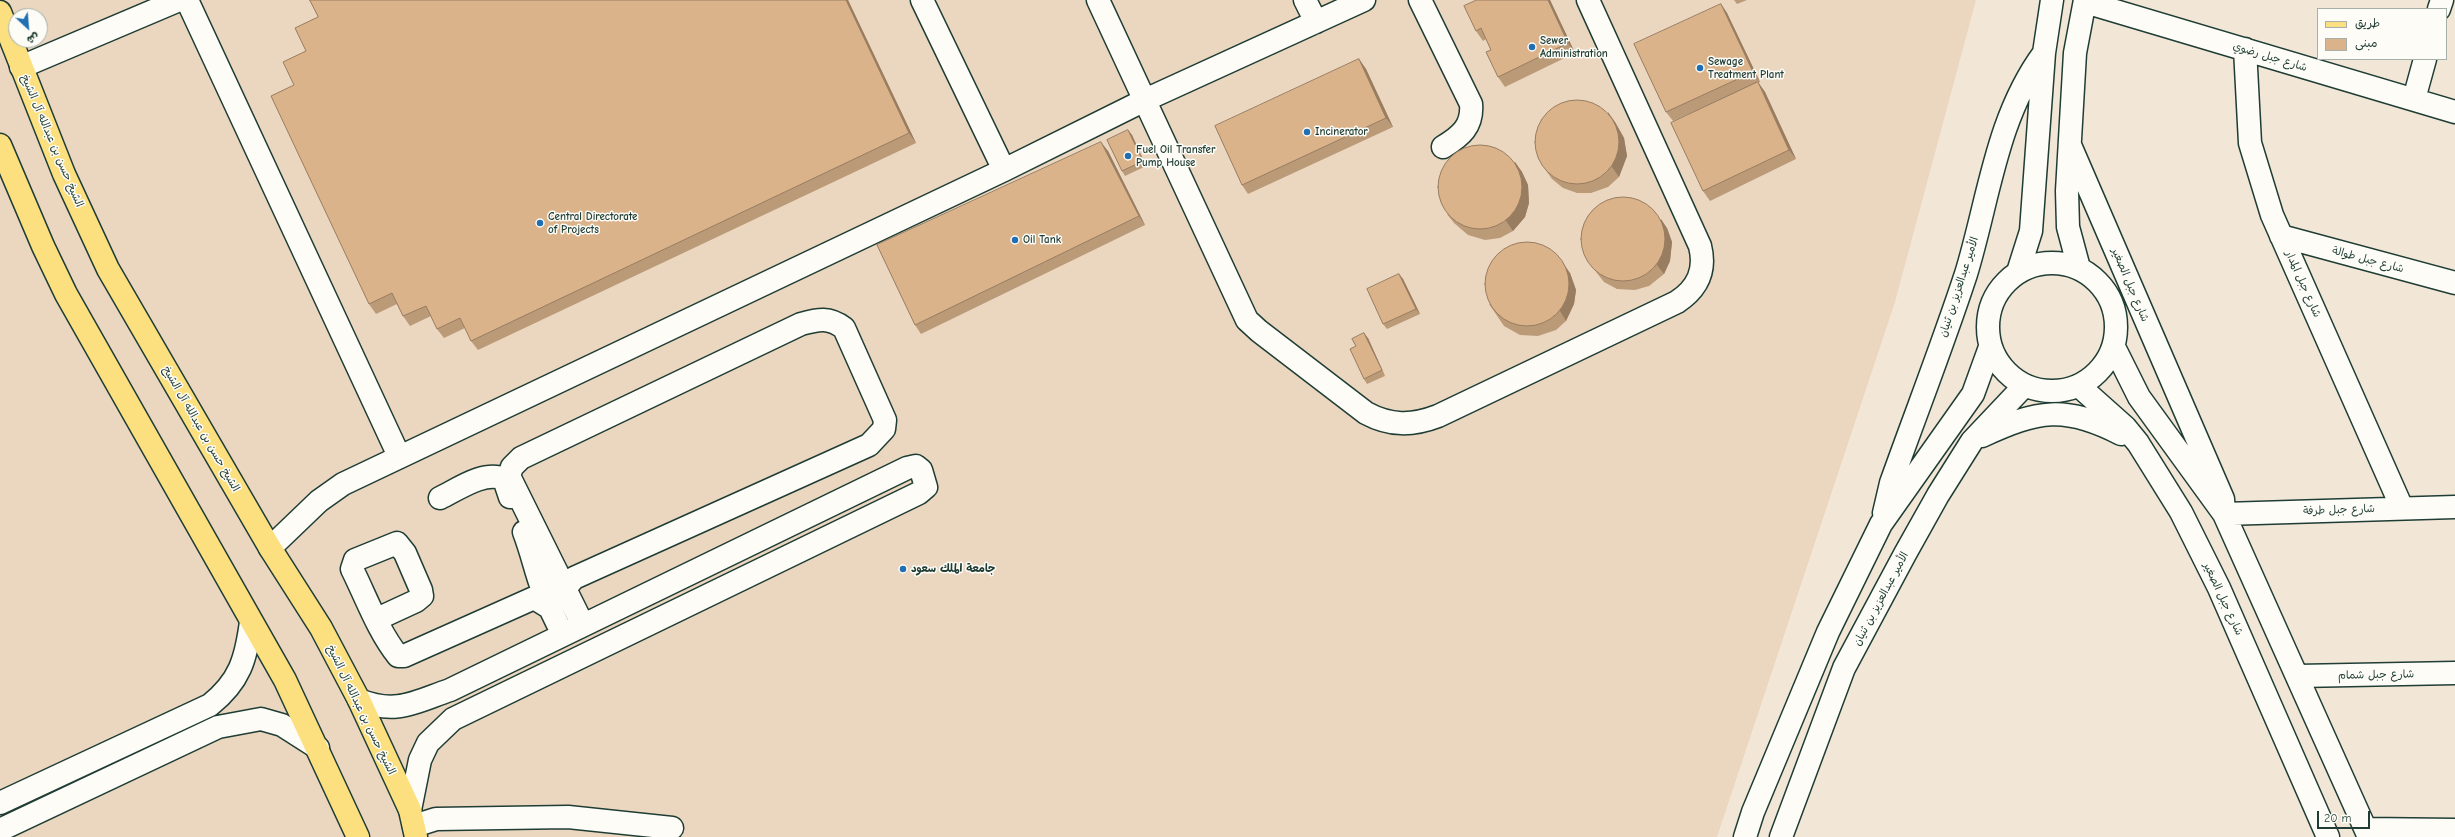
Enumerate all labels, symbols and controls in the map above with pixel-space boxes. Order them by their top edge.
north arrow [8,8,48,48]
legend [2317,8,2447,60]
text: طريق [2355,16,2380,30]
text: ش [25,30,41,47]
place label: Sewer Administration [1540,34,1608,60]
text: مبنى [2355,36,2378,50]
street label: شارع جبل رضوي [2231,39,2309,75]
marker: Sewer Administration [1527,42,1537,52]
place label: Sewage Treatment Plant [1708,55,1784,81]
marker: Sewage Treatment Plant [1695,63,1705,73]
street label: الشيخ حسن بن عبدالله آل الشيخ [18,73,86,209]
place label: Incinerator [1315,125,1368,139]
marker: Incinerator [1302,127,1312,137]
place label: Fuel Oil Transfer Pump House [1136,143,1215,169]
marker: Fuel Oil Transfer Pump House [1123,151,1133,161]
place label: Central Directorate of Projects [548,210,637,236]
marker: Central Directorate of Projects [535,218,545,228]
place label: Oil Tank [1023,233,1061,247]
marker: Oil Tank [1010,235,1020,245]
street label: الأمير عبدالعزيز بن ثنيان [1937,235,1981,339]
street label: شارع جبل طوالة [2331,244,2405,276]
street label: شارع جبل الصغير [2109,246,2151,324]
street label: شارع جبل المدار [2282,249,2324,319]
street label: الشيخ حسن بن عبدالله آل الشيخ [160,364,242,494]
street label: شارع جبل طرفة [2303,502,2375,518]
street label: الأمير عبدالعزيز بن ثنيان [1851,550,1911,648]
street label: شارع جبل الصغير [2200,561,2246,637]
place label: جامعة الملك سعود [911,562,995,576]
marker: جامعة الملك سعود [898,564,908,574]
street label: الشيخ حسن بن عبدالله آل الشيخ [324,643,398,777]
street label: شارع جبل شمام [2338,668,2414,682]
scale bar [2319,803,2372,829]
text: 20 m [2324,811,2352,825]

